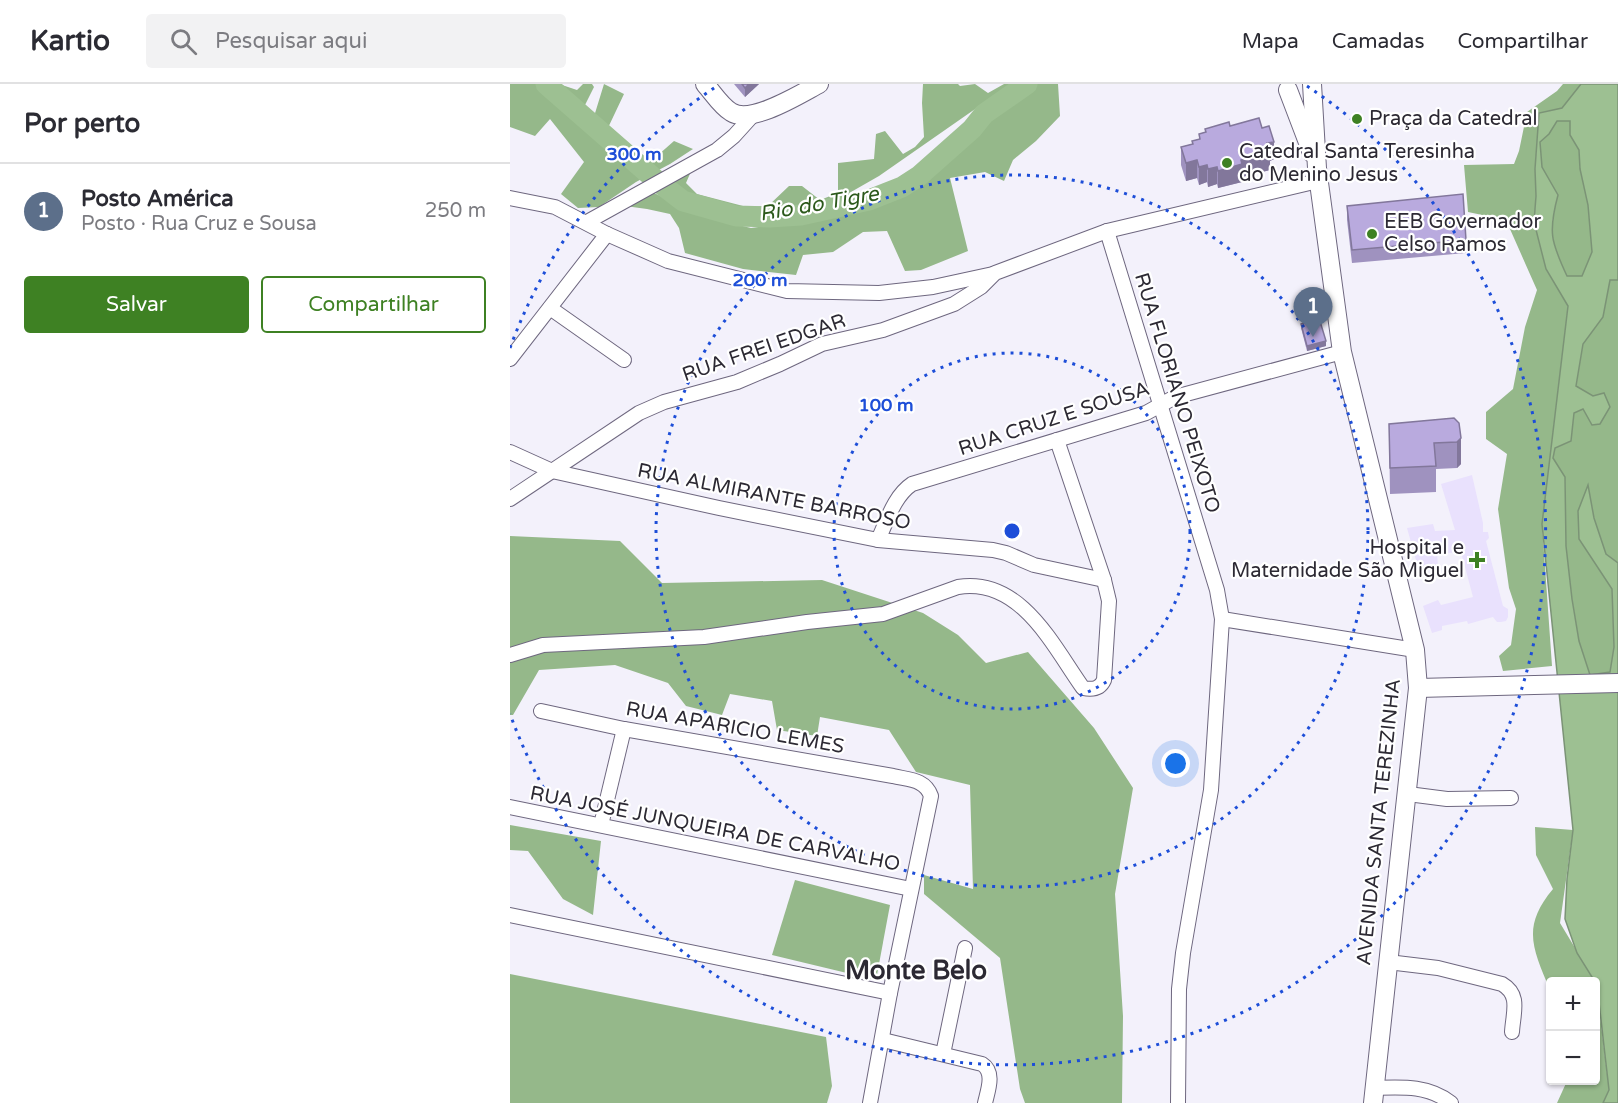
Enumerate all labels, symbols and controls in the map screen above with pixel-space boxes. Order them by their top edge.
search box [146,14,566,68]
text: Kartio [30,24,110,58]
icon: search [167,25,200,58]
text: Pesquisar aqui [215,28,367,54]
text: Mapa [1242,29,1299,54]
text: Camadas [1332,29,1424,54]
text: Compartilhar [1457,29,1588,54]
place label: Praça da Catedral [1369,107,1538,131]
text: Por perto [24,108,140,139]
marker: Praça da Catedral [1350,112,1364,126]
place label: Catedral Santa Teresinha do Menino Jesus [1239,140,1475,187]
text: 300 m [606,143,662,165]
marker: Catedral Santa Teresinha do Menino Jesus [1220,156,1234,170]
water label: Rio do Tigre [757,181,882,227]
text: Posto América [81,186,234,212]
text: 1 [37,199,50,223]
text: 250 m [425,199,486,223]
place label: EEB Governador Celso Ramos [1384,210,1541,257]
text: Posto · Rua Cruz e Sousa [81,212,317,236]
marker: EEB Governador Celso Ramos [1365,227,1379,241]
text: 200 m [732,269,788,291]
street label: RUA FLORIANO PEIXOTO [1129,270,1225,516]
button: Salvar [24,276,249,333]
button: Compartilhar [261,276,486,333]
pin: 1 [1294,288,1332,337]
street label: RUA FREI EDGAR [679,309,849,387]
street label: RUA CRUZ E SOUSA [956,377,1152,461]
text: 100 m [858,394,914,416]
street label: RUA ALMIRANTE BARROSO [635,459,913,535]
centre of rings [1002,521,1022,541]
place label: Hospital e Maternidade São Miguel [1231,536,1464,583]
marker: Hospital e Maternidade São Miguel [1468,551,1486,569]
street label: AVENIDA SANTA TEREZINHA [1352,677,1406,967]
street label: RUA APARICIO LEMES [624,697,846,759]
your location [1161,749,1190,778]
street label: RUA JOSÉ JUNQUEIRA DE CARVALHO [528,780,902,877]
district label: Monte Belo [845,955,987,986]
map controls [1546,977,1600,1085]
button: + [1546,977,1600,1031]
button: − [1546,1031,1600,1085]

